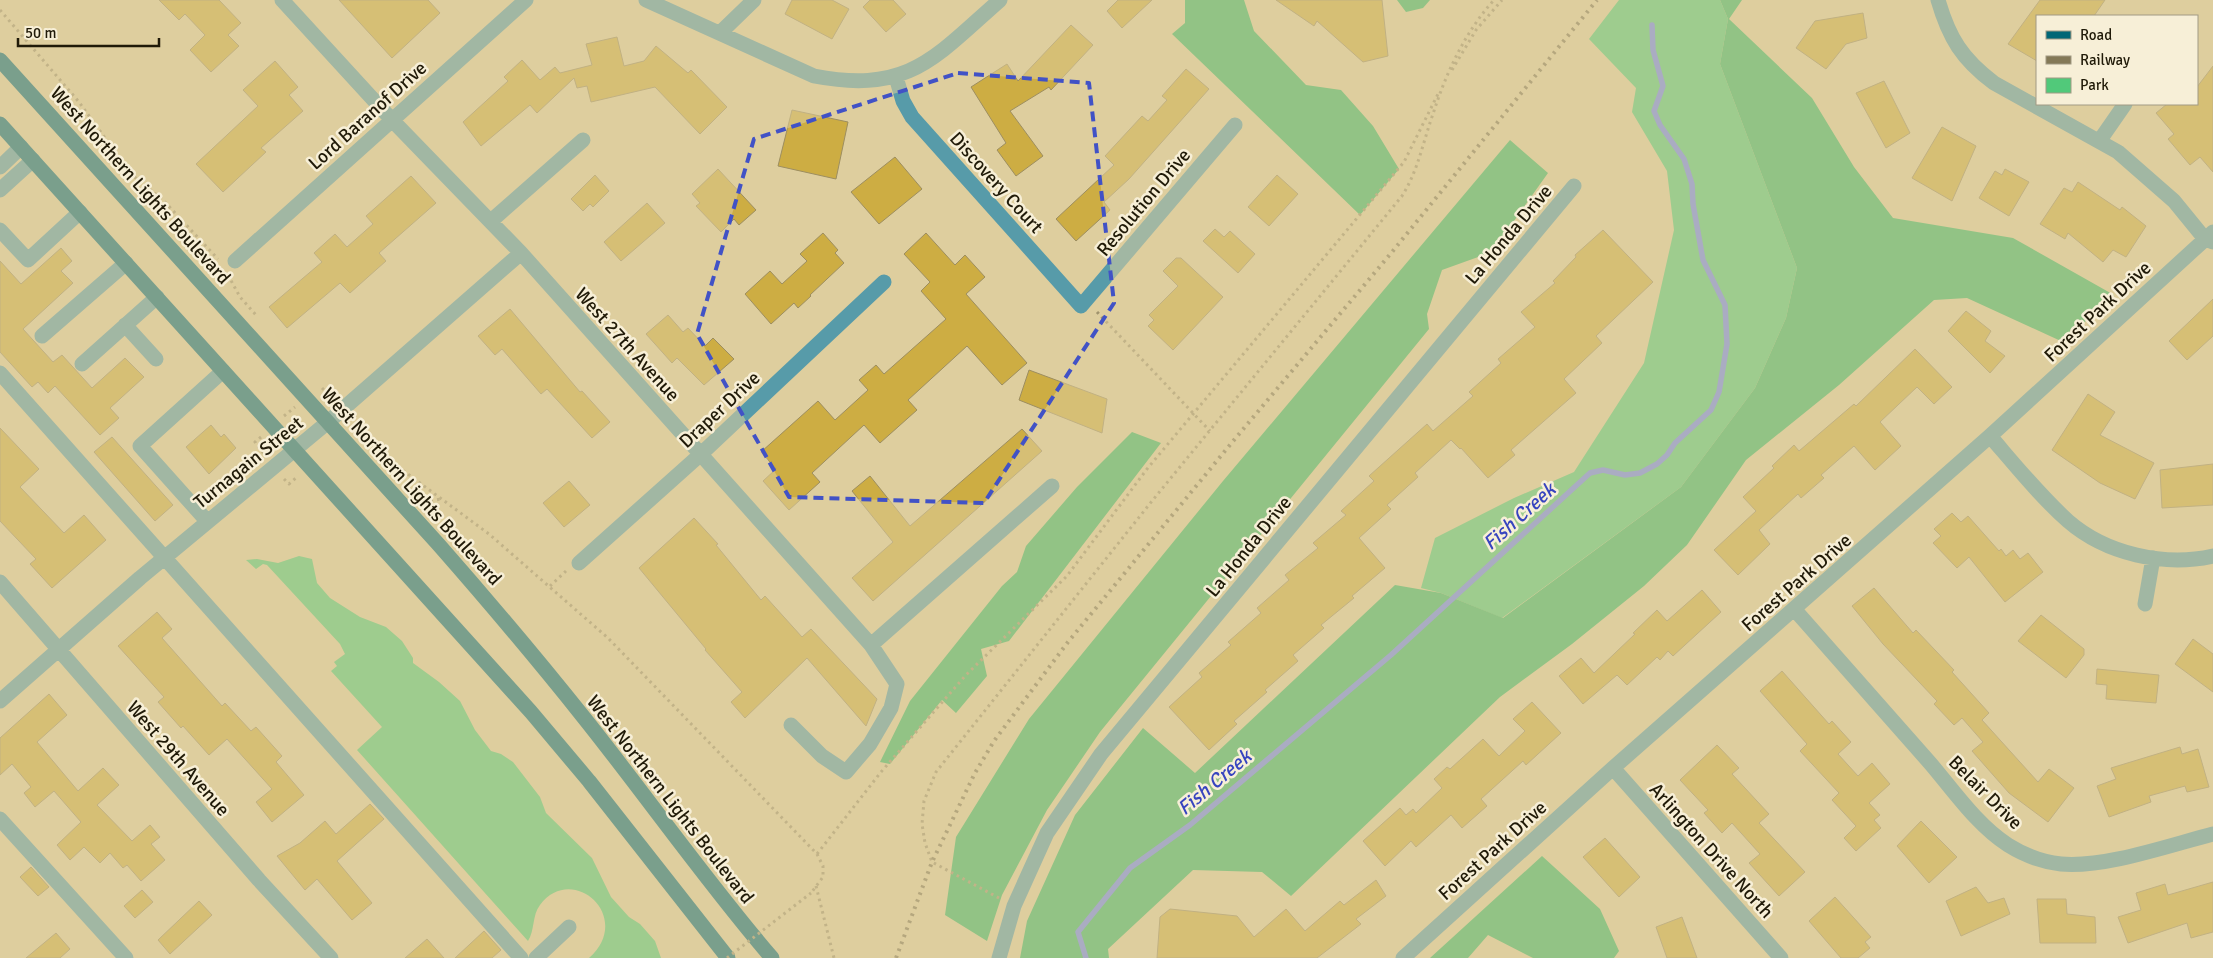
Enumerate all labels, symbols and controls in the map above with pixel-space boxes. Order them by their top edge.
scale bar [18,15,159,47]
legend [2036,15,2198,105]
text: 50 m [25,24,56,42]
text: Road [2080,26,2112,44]
text: Railway [2080,51,2130,69]
street label: Lord Baranof Drive [303,56,432,175]
text: Park [2080,76,2109,94]
street label: West Northern Lights Boulevard [45,82,236,290]
street label: Discovery Court [944,127,1048,239]
street label: Resolution Drive [1092,144,1196,261]
street label: La Honda Drive [1460,180,1557,289]
street label: Forest Park Drive [2039,256,2156,367]
street label: West 27th Avenue [570,283,685,407]
street label: Draper Drive [674,366,765,453]
street label: West Northern Lights Boulevard [316,383,507,591]
street label: Turnagain Street [189,411,309,514]
water label: Fish Creek [1478,476,1562,555]
street label: La Honda Drive [1201,491,1297,602]
street label: Forest Park Drive [1737,529,1857,637]
street label: West Northern Lights Boulevard [581,691,759,909]
street label: West 29th Avenue [122,696,235,821]
water label: Fish Creek [1172,743,1258,821]
street label: Belair Drive [1943,751,2027,835]
street label: Arlington Drive North [1644,778,1779,924]
street label: Forest Park Drive [1433,796,1552,906]

